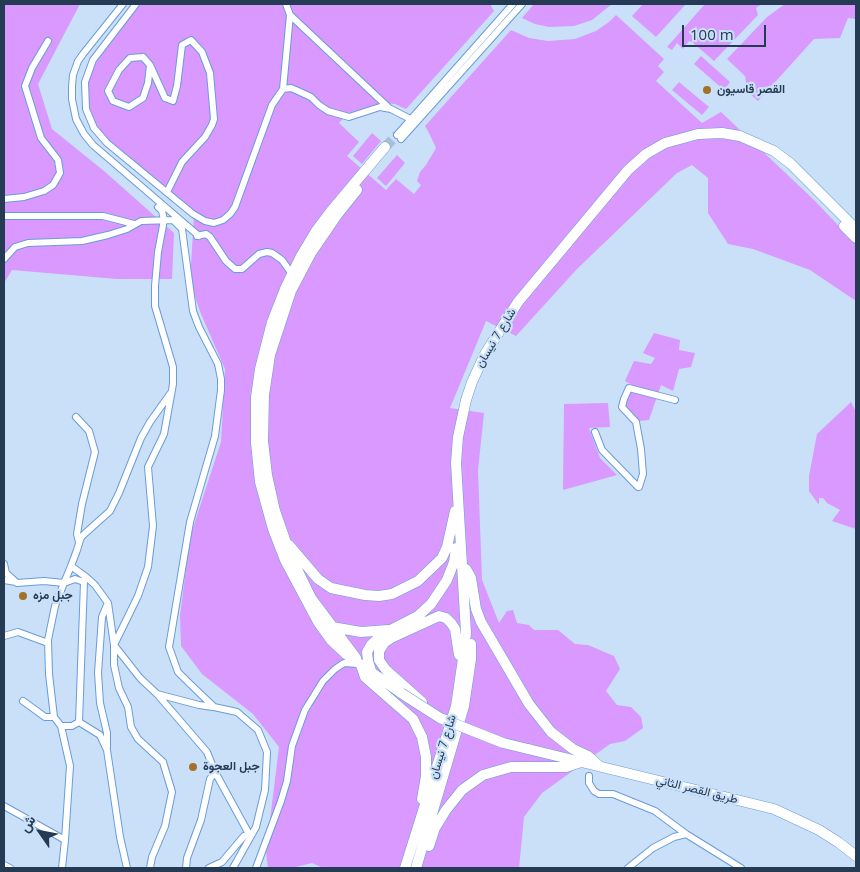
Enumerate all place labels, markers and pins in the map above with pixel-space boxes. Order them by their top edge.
place label: القصر قاسيون [717,83,785,97]
marker: القصر قاسيون [701,84,713,96]
place label: جبل مزه [33,589,73,603]
marker: جبل مزه [17,590,29,602]
place label: جبل العجوة [203,760,260,774]
marker: جبل العجوة [187,761,199,773]

